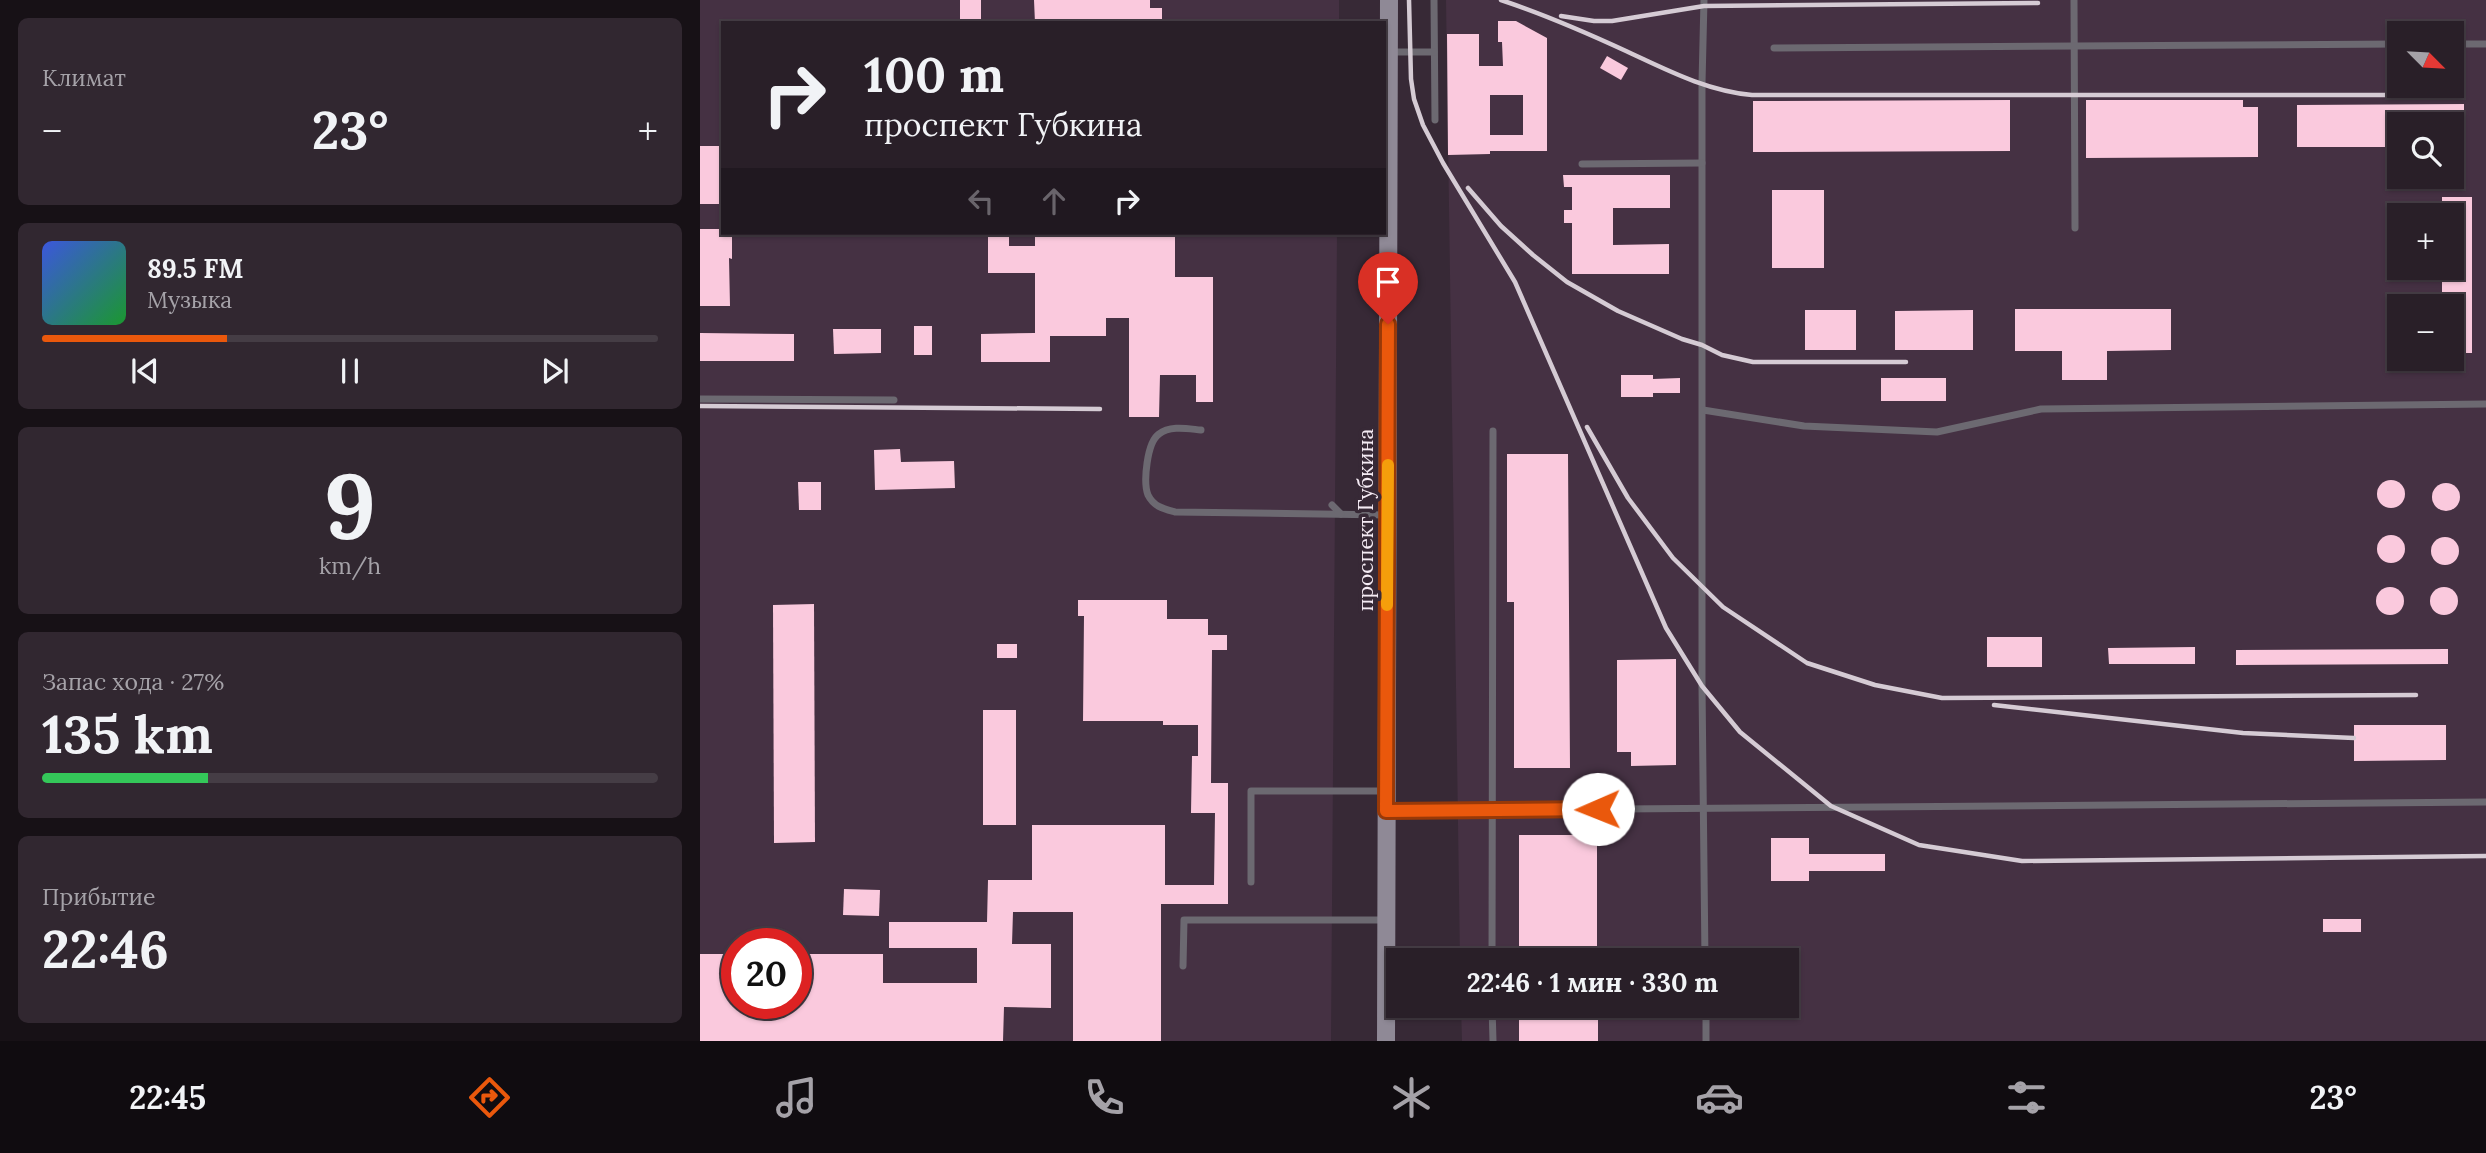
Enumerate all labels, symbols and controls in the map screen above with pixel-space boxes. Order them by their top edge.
north arrow [2387,21,2464,98]
map controls [2387,21,2464,371]
text: 100 m [864,43,1004,105]
icon: right [749,49,840,140]
text: Климат [42,63,126,92]
text: 23° [312,97,388,163]
text: проспект Губкина [864,104,1143,145]
text: − [42,107,62,155]
text: + [638,107,658,155]
button: search [2387,112,2464,189]
icon: left [962,182,1000,220]
icon: ahead [1035,182,1073,220]
icon: right [1108,182,1146,220]
button: + [2387,203,2464,280]
text: 89.5 FM [147,252,244,285]
pin [1358,252,1418,324]
icon: arrive [1369,263,1407,301]
text: Музыка [147,285,232,314]
button: − [2387,294,2464,371]
icon: previous [126,352,164,390]
icon: pause [331,352,369,390]
icon: next [536,352,574,390]
street label: проспект Губкина [1352,428,1379,611]
text: 9 [324,447,376,564]
text: km/h [319,551,381,580]
text: Запас хода · 27% [42,667,224,696]
text: 135 km [42,701,213,767]
position arrow [1561,772,1635,846]
text: Прибытие [42,882,156,911]
text: 22:46 [42,916,169,982]
speed limit sign: 20 [721,928,812,1019]
text: 22:46 · 1 мин · 330 m [1467,966,1718,999]
icon: directions [465,1073,514,1122]
icon: music [772,1073,821,1122]
icon: phone [1080,1073,1129,1122]
icon: climate [1387,1073,1436,1122]
icon: car [1695,1073,1744,1122]
icon: filters [2002,1073,2051,1122]
text: 22:45 [129,1077,206,1118]
text: 23° [2310,1077,2357,1118]

